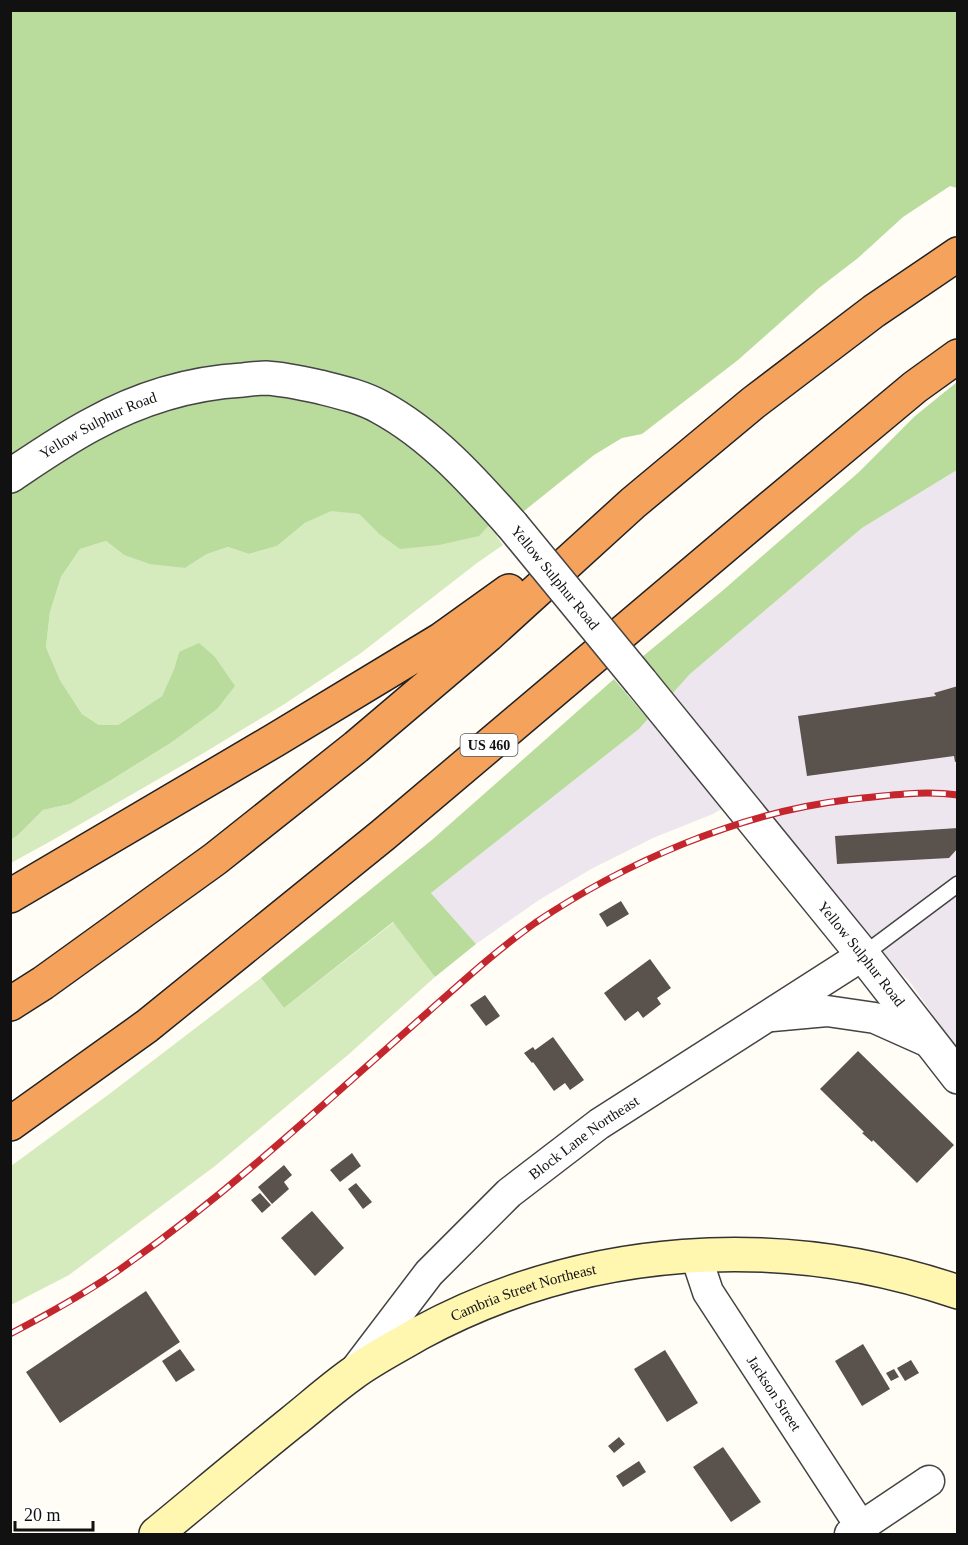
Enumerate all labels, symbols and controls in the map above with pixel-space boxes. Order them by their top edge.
street label: Yellow Sulphur Road [37,389,159,462]
street label: Yellow Sulphur Road [508,522,603,633]
road number: US 460 [460,734,518,756]
street label: Yellow Sulphur Road [815,898,908,1010]
street label: Block Lane Northeast [526,1092,643,1183]
street label: Cambria Street Northeast [448,1261,598,1324]
street label: Jackson Street [744,1353,805,1435]
scale bar [15,1494,93,1532]
text: 20 m [24,1505,61,1525]

